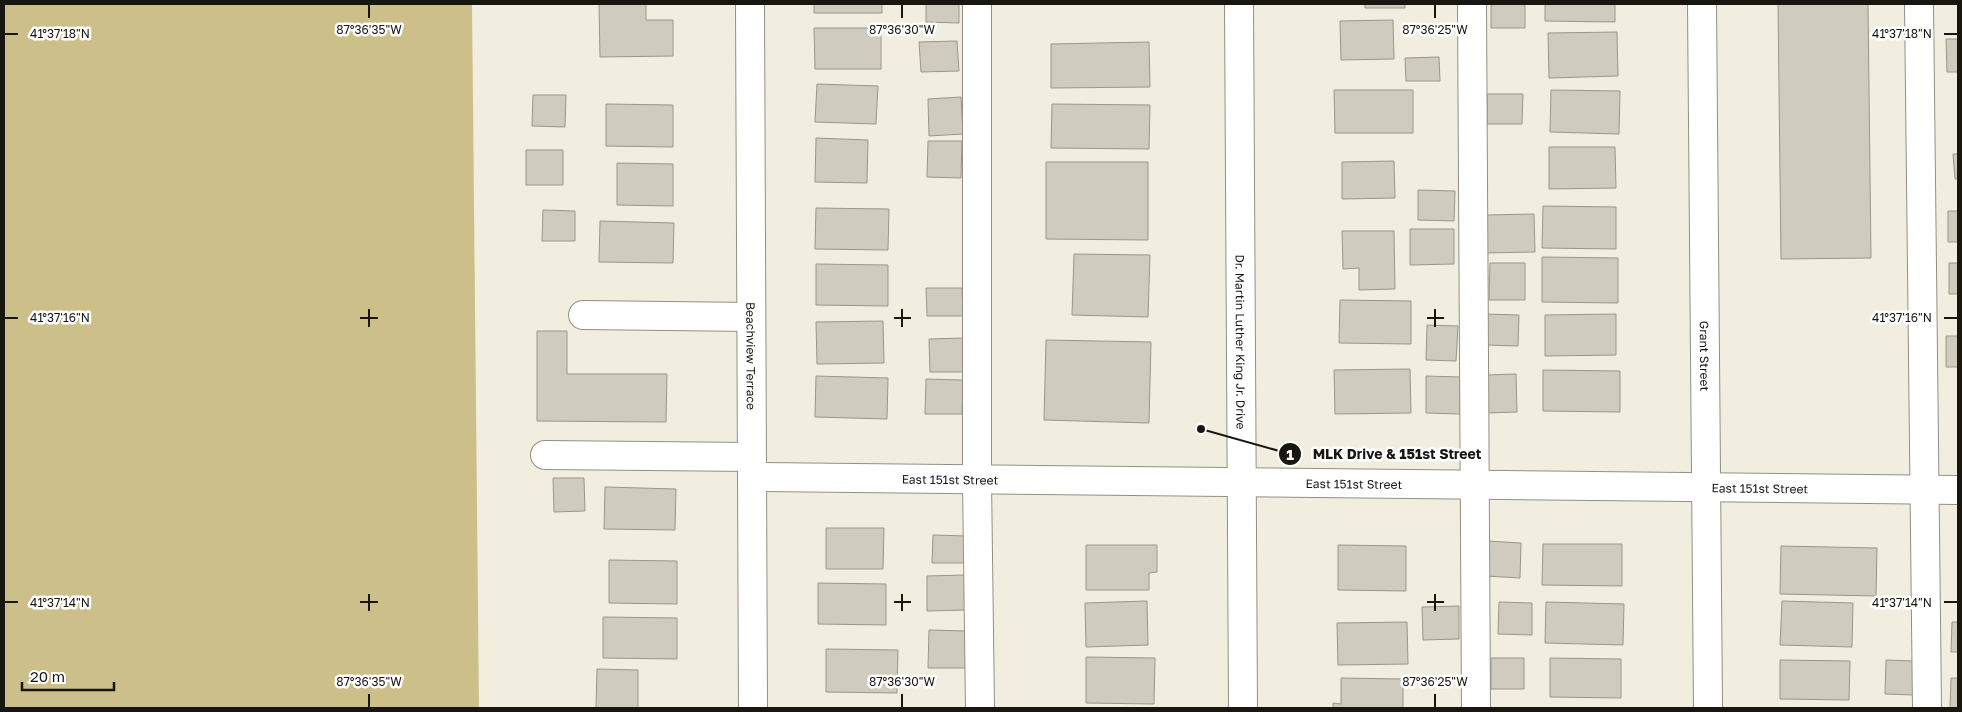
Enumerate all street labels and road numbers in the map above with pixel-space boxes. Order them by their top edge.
street label: Dr. Martin Luther King Jr. Drive [1233,254,1249,430]
street label: Beachview Terrace [744,302,759,410]
street label: Grant Street [1697,321,1713,391]
street label: East 151st Street [902,471,999,487]
street label: East 151st Street [1306,475,1403,492]
street label: East 151st Street [1712,480,1809,496]

